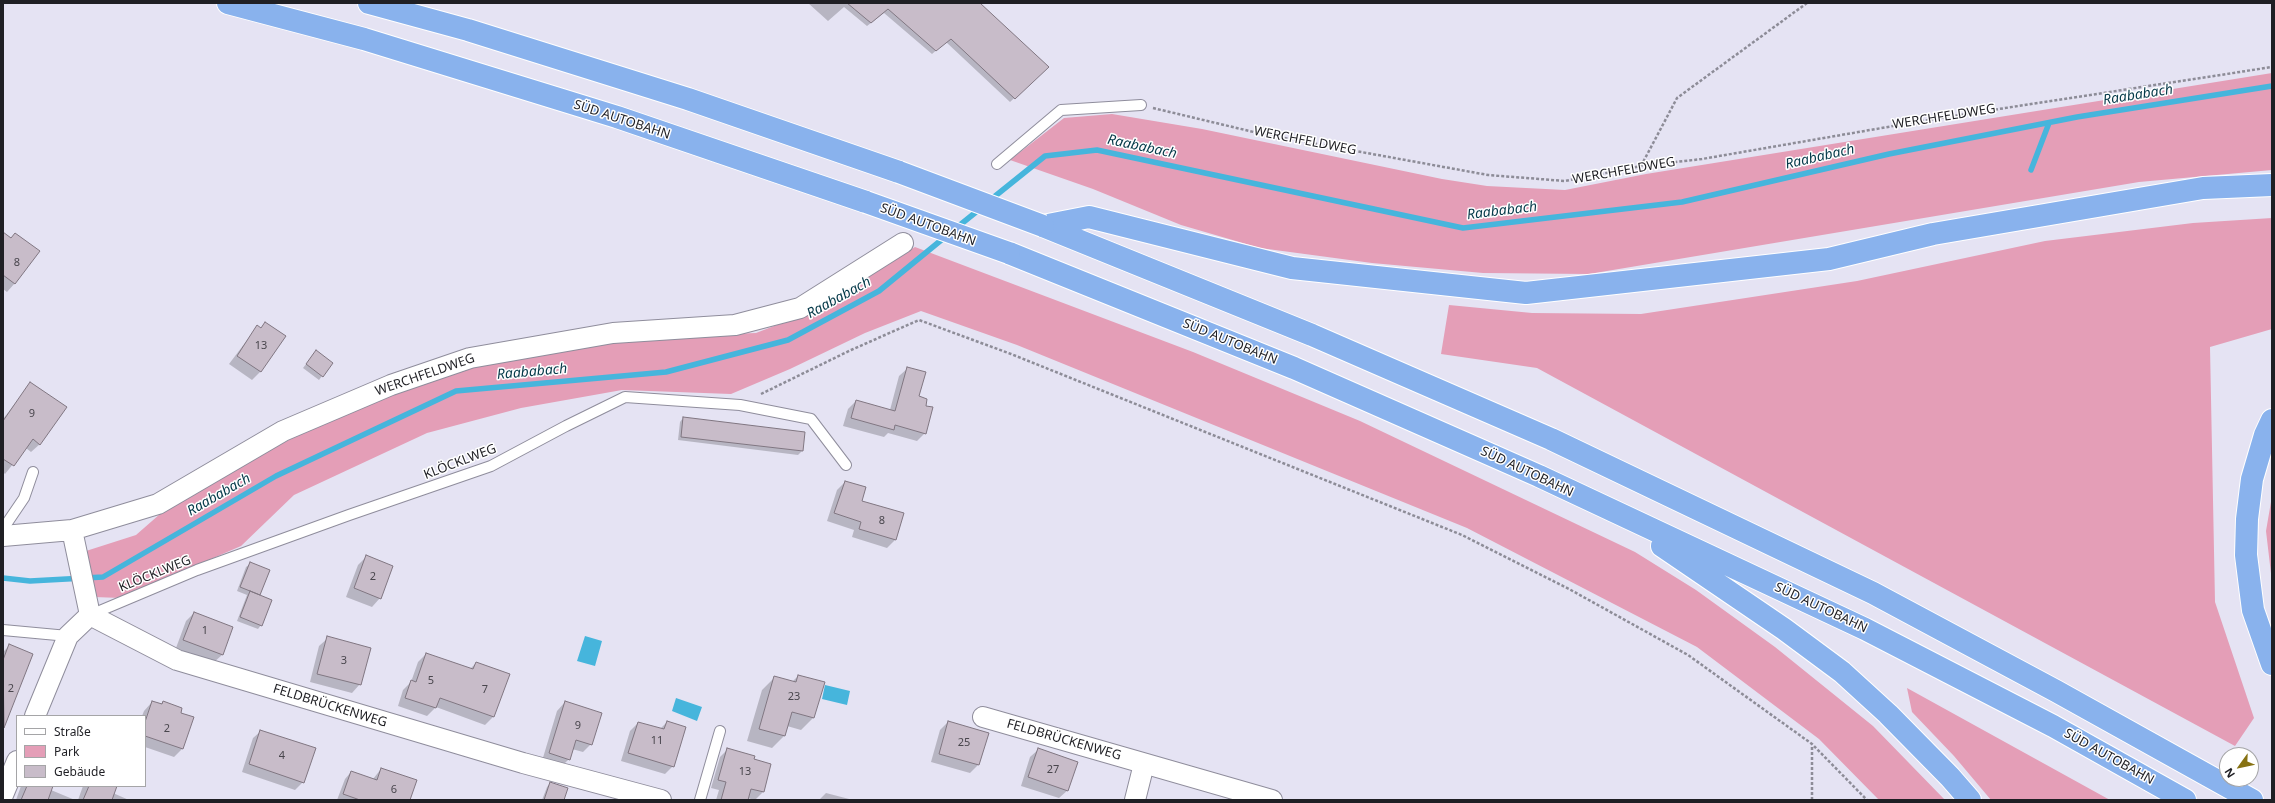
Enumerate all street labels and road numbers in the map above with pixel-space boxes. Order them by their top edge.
street label: SÜD AUTOBAHN [572,97,672,143]
street label: WERCHFELDWEG [1891,101,1997,133]
street label: WERCHFELDWEG [1252,123,1358,159]
street label: WERCHFELDWEG [1571,154,1677,188]
street label: SÜD AUTOBAHN [878,200,978,250]
street label: SÜD AUTOBAHN [1180,316,1280,368]
street label: WERCHFELDWEG [373,351,477,399]
street label: KLÖCKLWEG [422,441,498,483]
street label: SÜD AUTOBAHN [1478,444,1576,500]
street label: KLÖCKLWEG [117,552,193,596]
street label: SÜD AUTOBAHN [1772,580,1870,636]
street label: FELDBRÜCKENWEG [271,681,389,731]
street label: FELDBRÜCKENWEG [1005,716,1123,764]
street label: SÜD AUTOBAHN [2061,726,2157,788]

